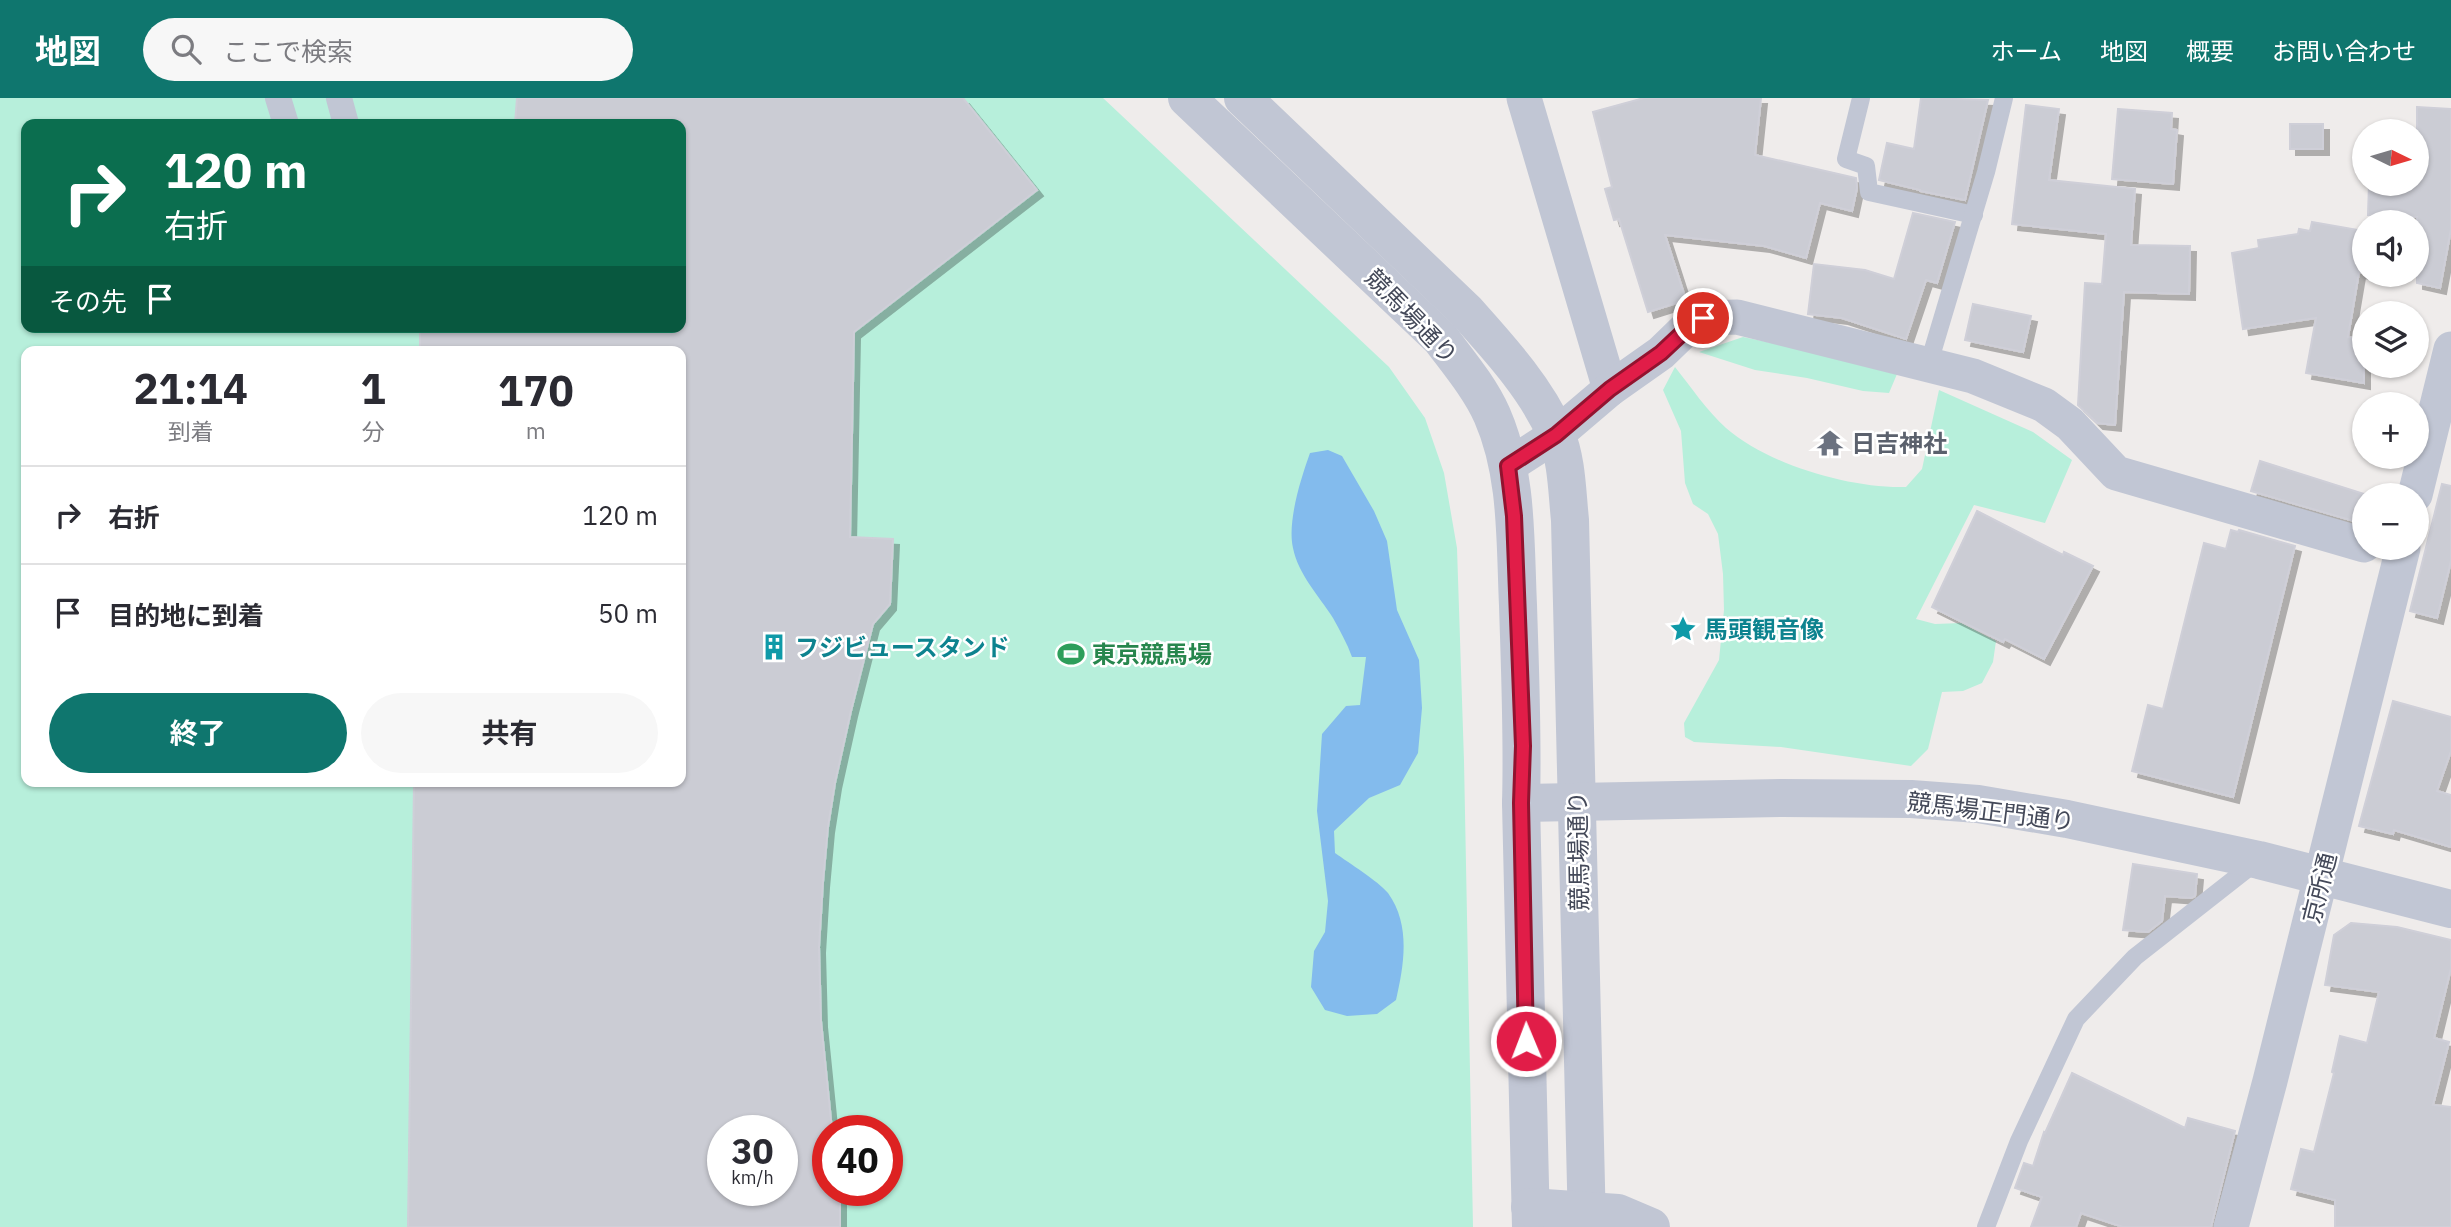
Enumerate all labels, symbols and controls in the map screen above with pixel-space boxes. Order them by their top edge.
search box [143,18,633,81]
text: 地図 [35,29,101,72]
icon: search [167,30,205,68]
text: ここで検索 [223,34,353,68]
text: ホーム [1991,35,2062,67]
text: 地図 [2100,35,2148,67]
text: 概要 [2186,35,2234,67]
text: お問い合わせ [2272,35,2416,67]
north arrow [2352,119,2429,196]
map controls [2352,119,2429,560]
text: 120 m [164,138,308,201]
icon: right [49,147,140,238]
text: 右折 [164,204,228,246]
button: sound [2352,210,2429,287]
street label: 競馬場通り [1359,262,1465,370]
icon: arrive [141,280,179,318]
text: その先 [49,284,127,318]
pin [1673,288,1733,348]
icon: arrive [1684,299,1722,337]
button: layers [2352,301,2429,378]
text: 21:14 [133,361,248,416]
text: 1 [360,361,386,416]
text: 170 [498,363,574,418]
button: + [2352,392,2429,469]
text: m [526,415,546,445]
text: 到着 [168,416,214,446]
text: 分 [362,416,385,446]
place label: 日吉神社 [1851,427,1947,459]
temple icon: 日吉神社 [1815,428,1845,458]
button: − [2352,483,2429,560]
icon: right [49,496,87,534]
text: 120 m [582,498,658,532]
text: 右折 [108,500,160,534]
icon: arrive [49,594,87,632]
text: 50 m [598,596,658,630]
text: 目的地に到着 [108,598,264,632]
place label: 馬頭観音像 [1704,613,1824,645]
place icon: 馬頭観音像 [1668,614,1698,644]
place label: フジビュースタンド [795,631,1010,663]
building icon: フジビュースタンド [759,632,789,662]
place label: 東京競馬場 [1092,638,1212,670]
sports icon: 東京競馬場 [1056,639,1086,669]
button: 終了 [49,693,347,773]
button: 共有 [361,693,658,773]
street label: 競馬場正門通り [1906,785,2076,837]
street label: 競馬場通り [1561,791,1595,911]
street label: 京所通 [2295,849,2343,927]
position arrow [1489,1004,1563,1078]
speed limit sign: 40 [812,1115,903,1206]
text: 30 [731,1128,774,1174]
text: km/h [731,1166,774,1189]

